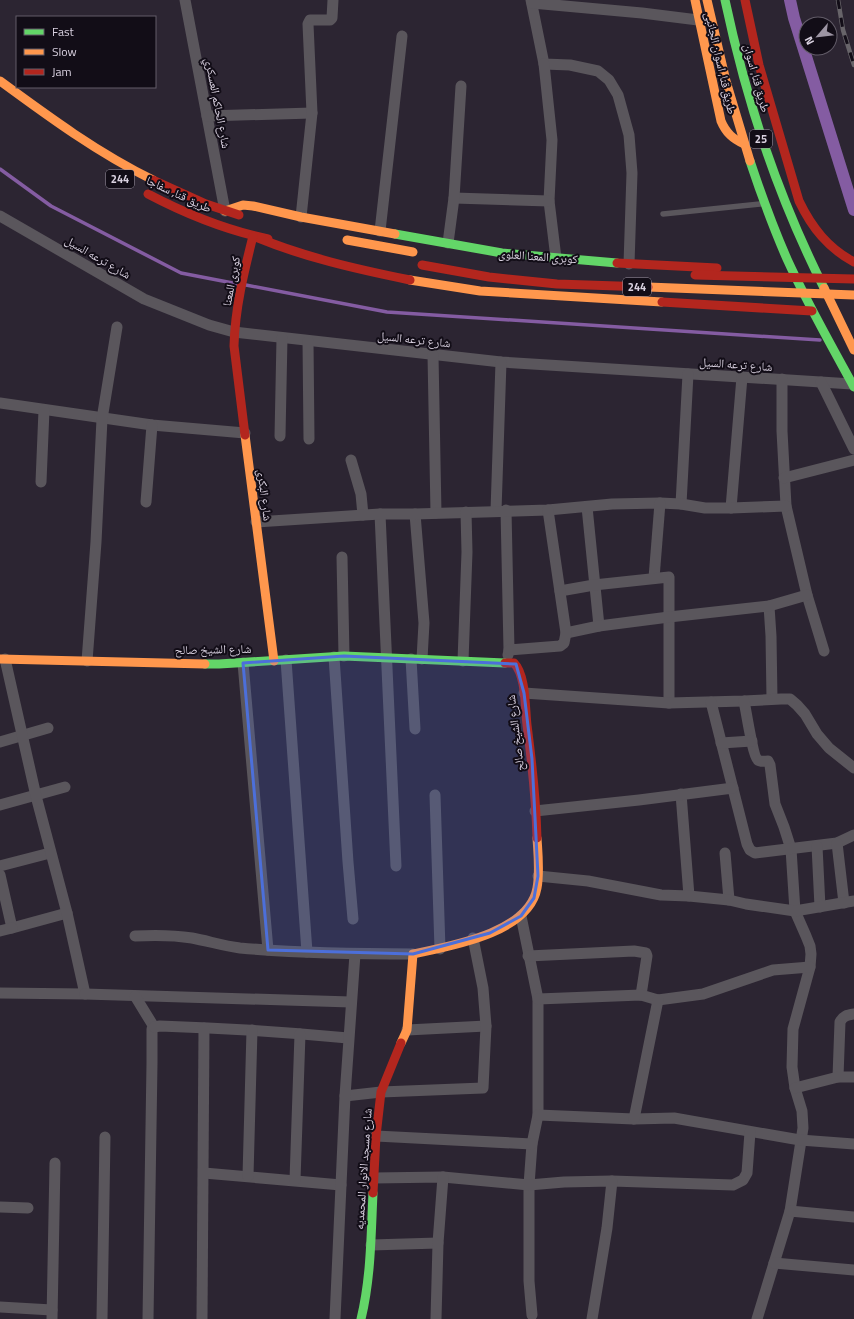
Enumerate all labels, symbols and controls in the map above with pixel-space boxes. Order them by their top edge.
street label: طريق قنا, اسوان الجانبى [700,10,742,116]
legend [16,16,156,88]
north arrow [798,16,838,56]
text: Fast [52,22,75,41]
text: N [800,34,818,48]
text: Slow [52,42,77,61]
street label: طريق قنا, اسوان [739,42,775,115]
street label: شارع الحاكم العسكري [199,56,236,150]
text: Jam [52,62,72,81]
road number: 25 [750,130,772,148]
road number: 244 [106,170,134,188]
street label: طريق قنا, سفاجا [143,171,215,218]
street label: شارع ترعه السيل [62,230,135,284]
street label: كوبرى المعنا العلوى [498,244,578,268]
street label: كوبرى المعنا [217,254,245,308]
road number: 244 [623,278,651,296]
street label: شارع ترعه السيل [377,326,452,352]
street label: شارع ترعه السيل [699,352,773,376]
street label: شارع البكرى [252,468,278,522]
street label: شارع الشيخ صالح [174,639,252,659]
street label: شارع الشيخ صالح [501,694,529,772]
street label: شارع مسجد الانوار المحمديه [349,1107,377,1230]

